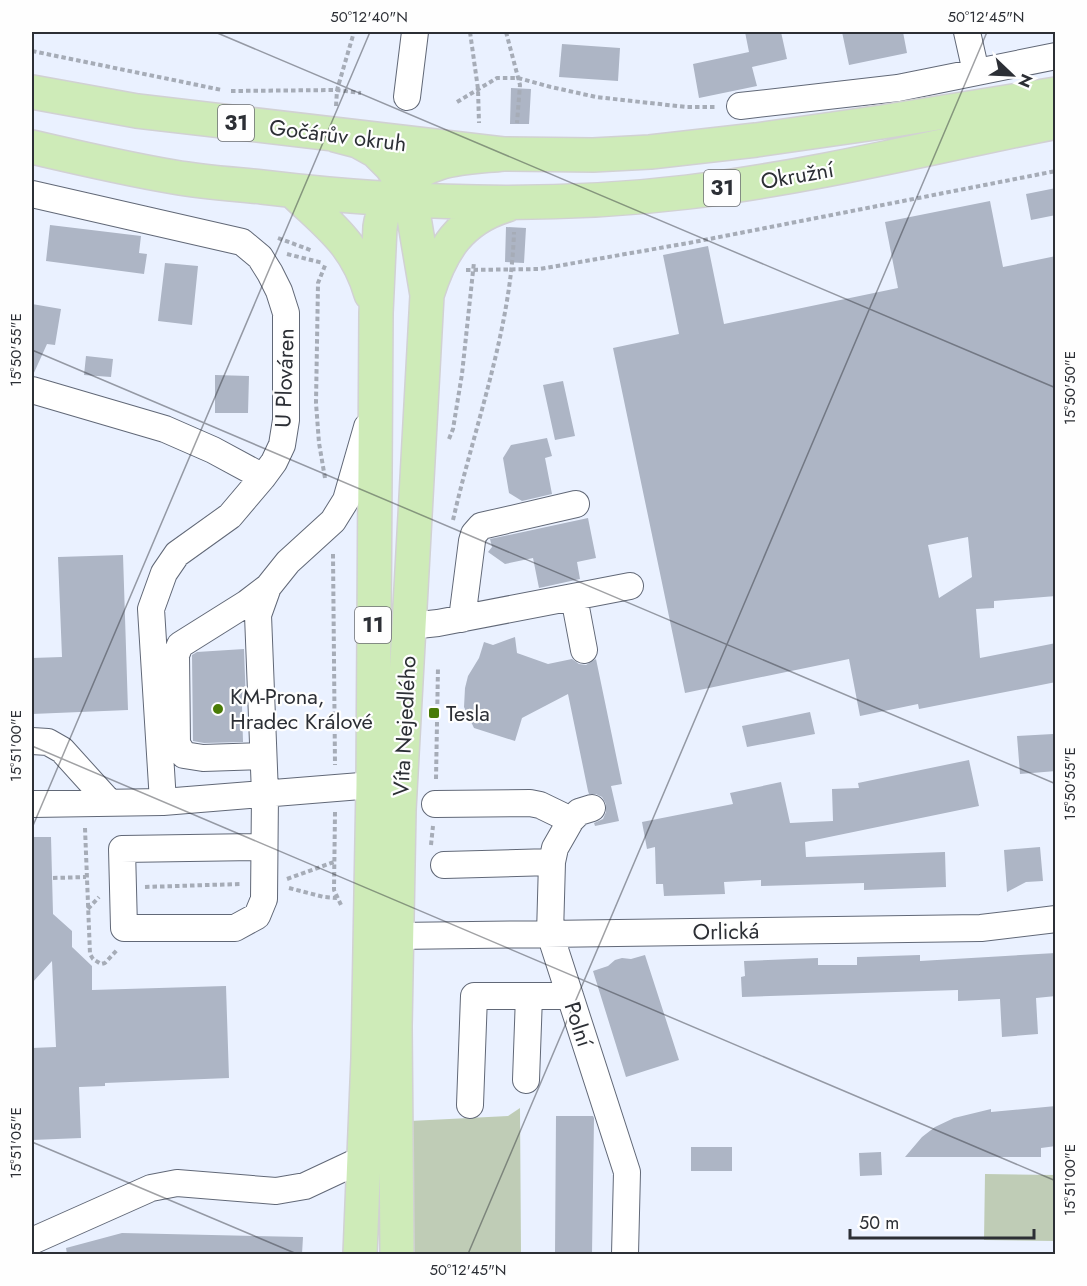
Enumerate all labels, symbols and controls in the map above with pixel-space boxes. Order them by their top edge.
text: 50°12'40"N [330,6,408,28]
text: 50°12'45"N [948,6,1025,28]
north arrow [982,45,1042,105]
text: N [1012,70,1038,91]
road number: 31 [218,105,254,141]
street label: Gočárův okruh [268,111,408,159]
street label: Okružní [758,153,837,197]
road number: 31 [704,170,740,206]
text: 15°50'55"E [5,313,27,387]
street label: U Plováren [266,328,302,428]
text: 15°50'50"E [1059,351,1081,425]
road number: 11 [355,607,391,643]
street label: Víta Nejedlého [384,655,424,797]
place label: KM-Prona, Hradec Králové [230,680,373,737]
place label: Tesla [446,697,490,729]
marker: KM-Prona, Hradec Králové [211,702,225,716]
marker: Tesla [427,706,441,720]
text: 15°51'00"E [5,710,27,782]
text: 15°50'55"E [1059,747,1081,821]
street label: Orlická [692,914,760,948]
street label: Polní [557,997,602,1052]
text: 15°51'05"E [5,1107,27,1179]
text: 15°51'00"E [1059,1144,1081,1216]
scale bar [850,1202,1034,1240]
text: 50 m [859,1210,899,1236]
text: 50°12'45"N [430,1259,507,1281]

